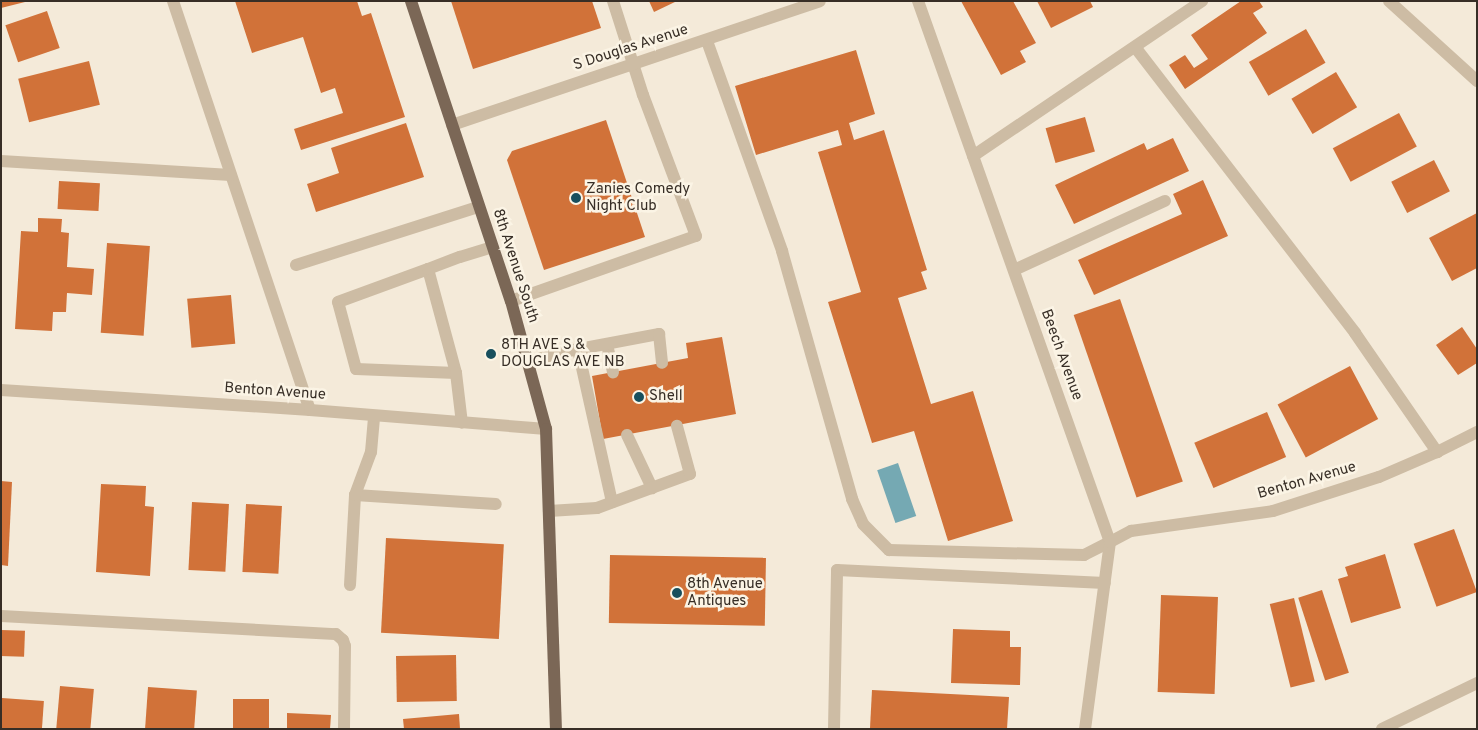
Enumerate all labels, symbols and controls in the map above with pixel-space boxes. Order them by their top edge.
street label: S Douglas Avenue [571,21,691,75]
place label: Zanies Comedy Night Club [586,180,690,215]
marker: Zanies Comedy Night Club [570,192,582,204]
street label: 8th Avenue South [488,207,542,325]
street label: Beech Avenue [1036,307,1086,403]
place label: 8TH AVE S & DOUGLAS AVE NB [501,336,625,371]
marker: 8TH AVE S & DOUGLAS AVE NB [485,348,497,360]
street label: Benton Avenue [223,379,327,405]
place label: Shell [649,388,683,406]
marker: Shell [633,391,645,403]
street label: Benton Avenue [1255,458,1359,504]
place label: 8th Avenue Antiques [687,575,763,610]
marker: 8th Avenue Antiques [671,587,683,599]

